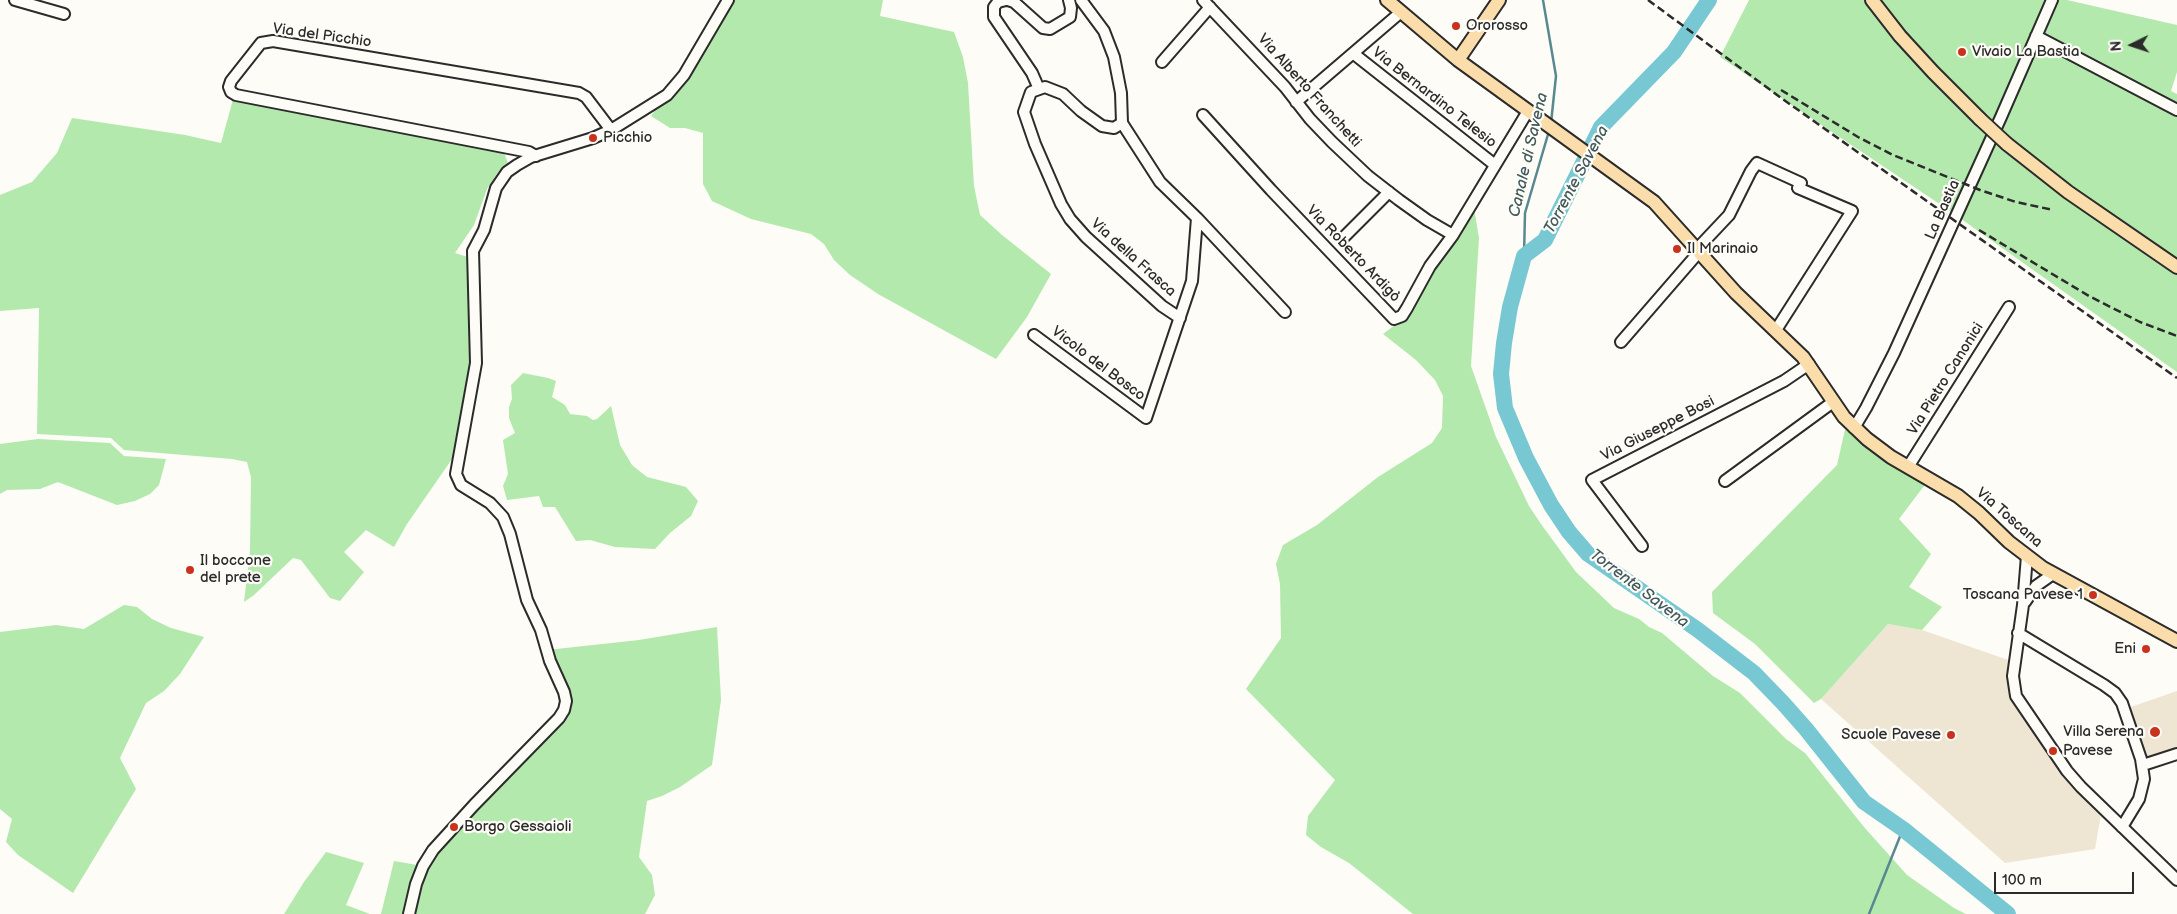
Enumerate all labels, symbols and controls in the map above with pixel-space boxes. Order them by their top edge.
place label: Ororosso [1466,17,1528,35]
street label: Via del Picchio [272,20,372,52]
marker: Ororosso [1450,20,1462,32]
north arrow [2107,20,2157,70]
street label: Via Alberto Franchetti [1253,31,1365,151]
text: N [2108,40,2125,52]
place label: Vivaio La Bastia [1972,43,2079,61]
street label: Via Bernardino Telesio [1368,44,1500,152]
marker: Vivaio La Bastia [1956,46,1968,58]
water label: Canale di Savena [1505,91,1553,219]
water label: Torrente Savena [1541,123,1613,237]
place label: Picchio [603,129,652,147]
marker: Picchio [587,132,599,144]
street label: La Bastia [1922,177,1964,243]
street label: Via Roberto Ardigò [1302,202,1404,306]
street label: Via della Frasca [1087,215,1179,301]
place label: Il Marinaio [1687,240,1758,258]
marker: Il Marinaio [1671,243,1683,255]
street label: Via Pietro Canonici [1904,320,1988,438]
street label: Vicolo del Bosco [1048,323,1148,405]
street label: Via Giuseppe Bosi [1598,393,1718,465]
street label: Via Toscana [1972,484,2046,552]
water label: Torrente Savena [1586,546,1692,632]
place label: Il boccone del prete [200,552,271,587]
marker: Il boccone del prete [184,564,196,576]
place label: Toscana Pavese 1 [1963,586,2083,604]
marker: Toscana Pavese 1 [2087,589,2099,601]
place label: Eni [2114,640,2136,658]
marker: Eni [2140,643,2152,655]
place label: Villa Serena [2063,723,2144,741]
marker: Villa Serena [2148,725,2162,739]
place label: Scuole Pavese [1841,726,1941,744]
marker: Scuole Pavese [1945,729,1957,741]
place label: Pavese [2063,742,2113,760]
marker: Pavese [2047,745,2059,757]
place label: Borgo Gessaioli [464,818,572,836]
marker: Borgo Gessaioli [448,821,460,833]
scale bar [1997,862,2137,894]
text: 100 m [2002,871,2042,890]

